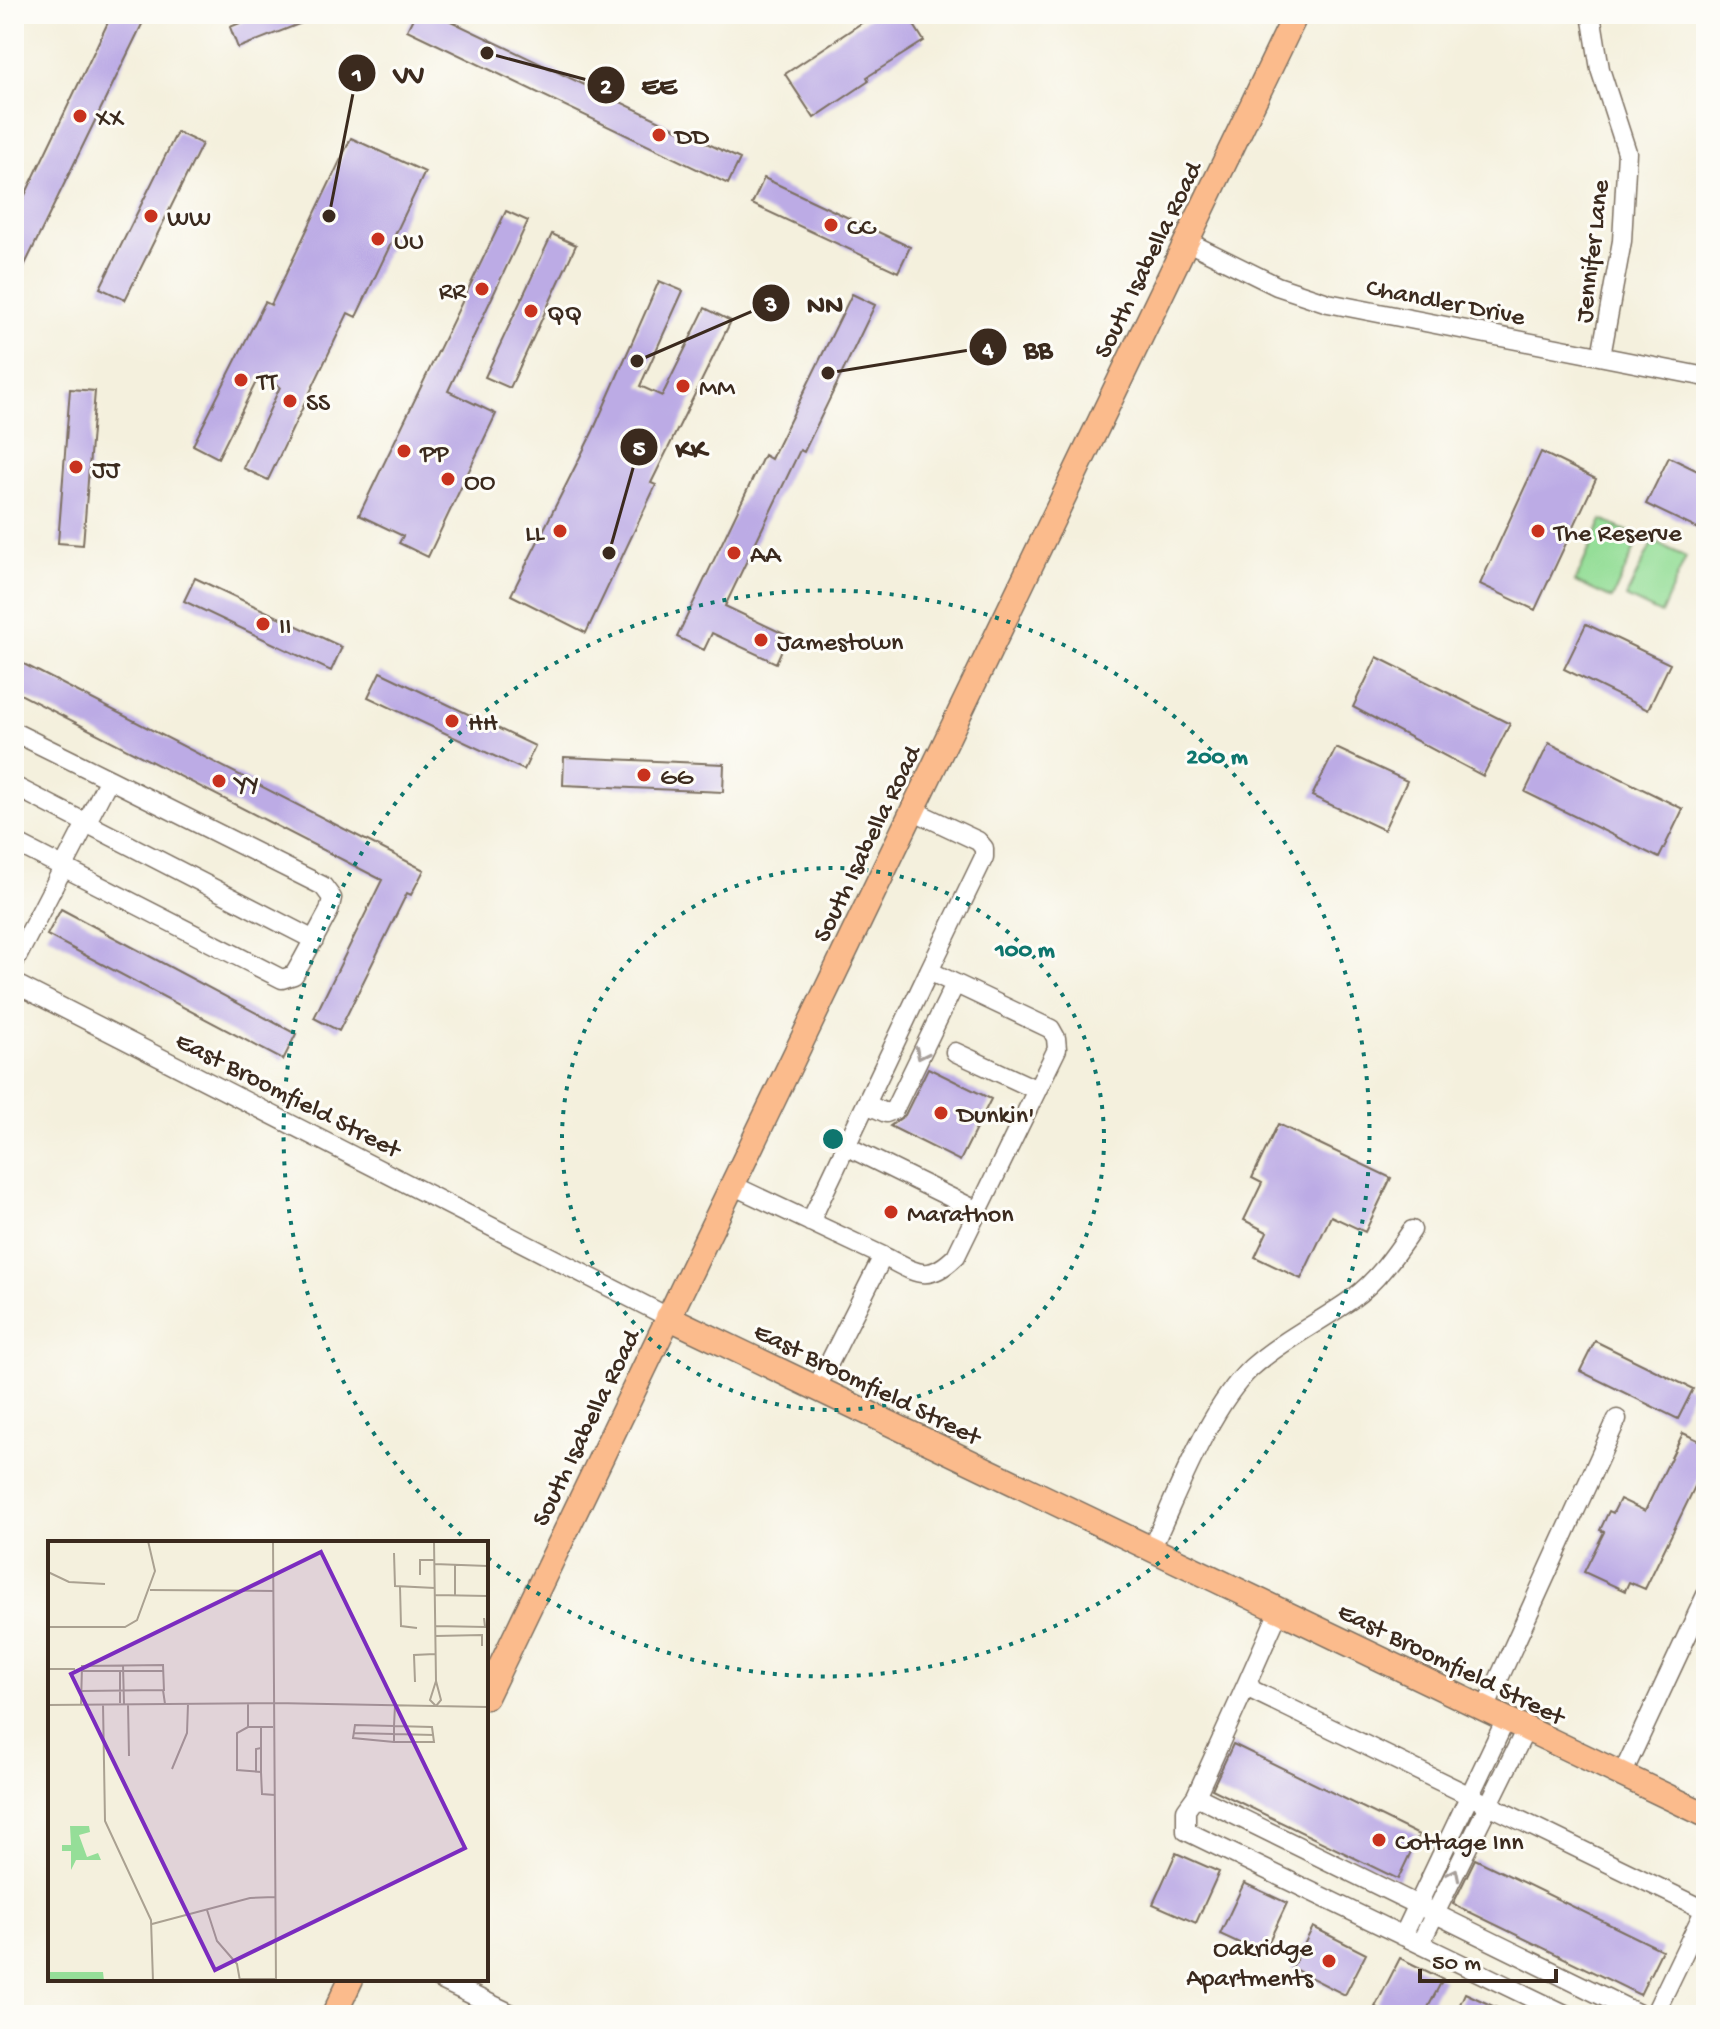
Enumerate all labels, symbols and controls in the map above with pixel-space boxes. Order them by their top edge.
callout: VV [337,47,440,99]
callout: EE [586,59,692,111]
text: VV [391,61,425,94]
text: 1 [351,62,362,91]
text: EE [642,72,678,105]
text: 2 [600,74,612,103]
place label: XX [95,105,125,136]
marker: XX [71,107,89,125]
place label: DD [673,124,709,155]
marker: DD [650,126,668,144]
street label: South Isabella Road [1089,156,1212,364]
street label: Jennifer Lane [1570,178,1619,325]
place label: WW [167,205,211,236]
marker: WW [142,207,160,225]
place label: CC [847,214,877,245]
marker: CC [822,216,840,234]
place label: UU [394,228,424,259]
marker: UU [369,230,387,248]
street label: Chandler Drive [1363,274,1528,335]
callout: NN [751,277,859,329]
place label: RR [439,278,467,309]
marker: RR [473,280,491,298]
text: NN [807,291,843,324]
text: 3 [764,292,777,321]
place label: QQ [547,300,582,331]
marker: QQ [522,302,540,320]
callout: BB [968,321,1068,373]
text: BB [1023,335,1054,368]
text: 4 [981,337,994,366]
place label: TT [255,369,278,400]
marker: TT [232,371,250,389]
place label: MM [699,375,736,406]
marker: MM [674,377,692,395]
place label: SS [306,390,331,421]
marker: SS [281,392,299,410]
callout: KK [619,421,722,473]
text: KK [675,435,710,468]
text: 5 [633,436,646,465]
place label: PP [419,440,449,471]
marker: PP [395,442,413,460]
place label: JJ [92,456,121,487]
marker: JJ [67,458,85,476]
place label: OO [464,468,496,499]
marker: OO [439,470,457,488]
place label: LL [525,520,545,551]
place label: The Reserve [1552,520,1682,551]
marker: LL [551,522,569,540]
marker: The Reserve [1529,522,1547,540]
place label: AA [750,542,782,573]
marker: AA [725,544,743,562]
place label: II [279,613,292,644]
marker: II [254,615,272,633]
place label: Jamestown [777,629,904,660]
marker: Jamestown [752,631,770,649]
place label: HH [468,710,498,741]
marker: HH [443,712,461,730]
street label: South Isabella Road [808,740,931,948]
text: 200 m [1186,744,1248,773]
place label: GG [660,764,694,795]
marker: GG [635,766,653,784]
place label: YY [233,770,259,801]
marker: YY [210,772,228,790]
text: 100 m [994,937,1055,966]
street label: East Broomfield Street [169,1027,407,1168]
one-way arrow [915,1046,931,1060]
place label: Dunkin' [955,1102,1035,1133]
marker: Dunkin' [932,1104,950,1122]
centre of rings [819,1125,847,1153]
place label: Marathon [907,1201,1014,1232]
marker: Marathon [882,1203,900,1221]
street label: East Broomfield Street [748,1318,987,1455]
street label: South Isabella Road [527,1324,650,1532]
inset map [48,1541,488,1981]
street label: East Broomfield Street [1332,1598,1571,1735]
place label: Cottage Inn [1395,1829,1524,1860]
marker: Cottage Inn [1370,1831,1388,1849]
one-way arrow [1444,1867,1460,1882]
scale bar [1420,1933,1556,1983]
place label: Oakridge Apartments [1186,1935,1314,1996]
text: 50 m [1432,1950,1481,1979]
marker: Oakridge Apartments [1320,1952,1338,1970]

